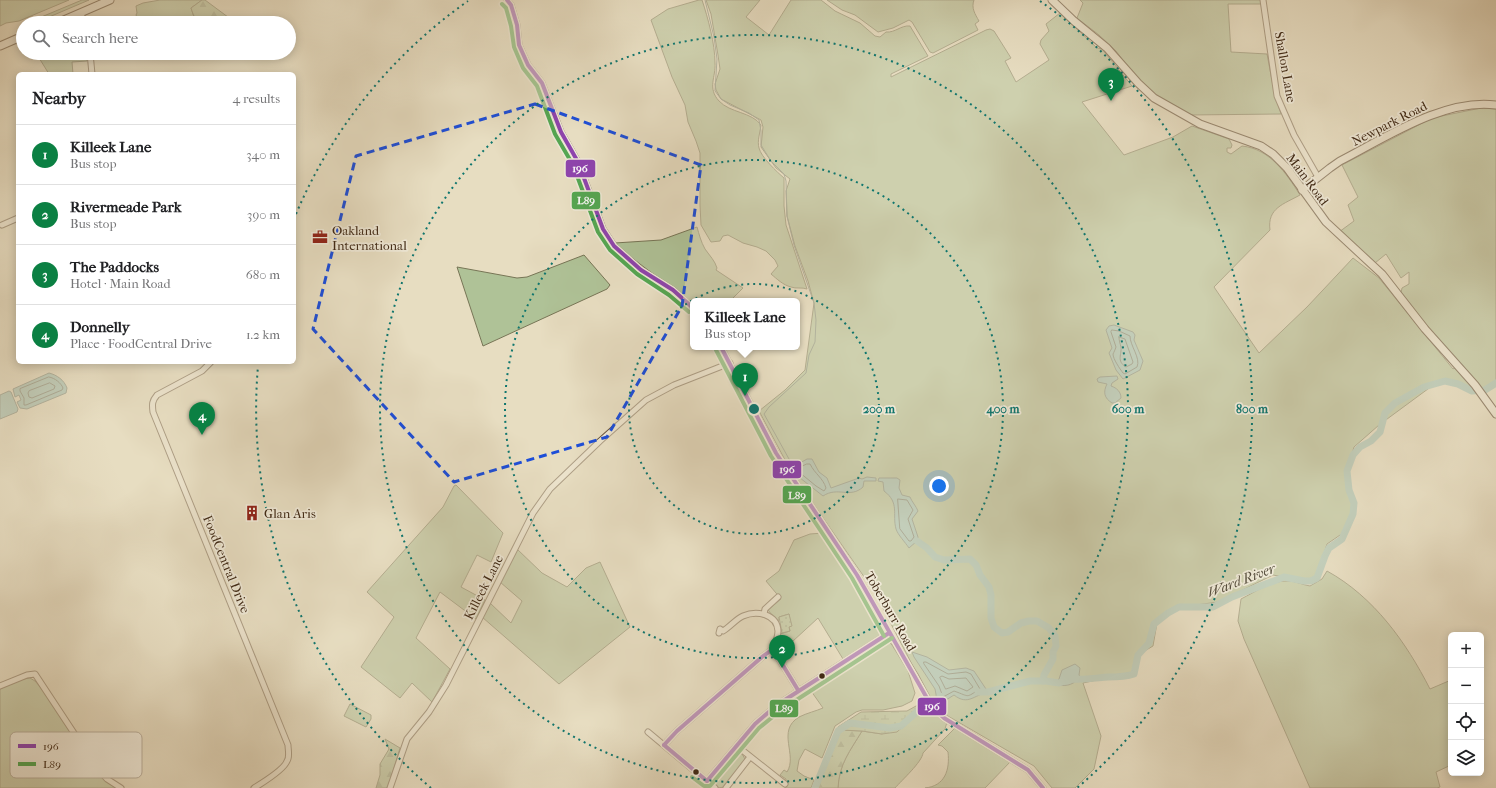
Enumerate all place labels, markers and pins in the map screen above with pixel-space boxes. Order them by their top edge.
pin: 3 [1098,68,1124,101]
place label: Oakland International [332,223,407,253]
office icon: Oakland International [311,228,329,246]
pin: 1 [732,363,758,396]
pin: 4 [189,402,215,435]
centre of rings [747,402,761,416]
building icon: Glan Aris [243,504,261,522]
place label: Glan Aris [264,506,316,521]
pin: 2 [769,635,795,668]
unlabelled marker [817,671,827,681]
unlabelled marker [691,767,701,777]

